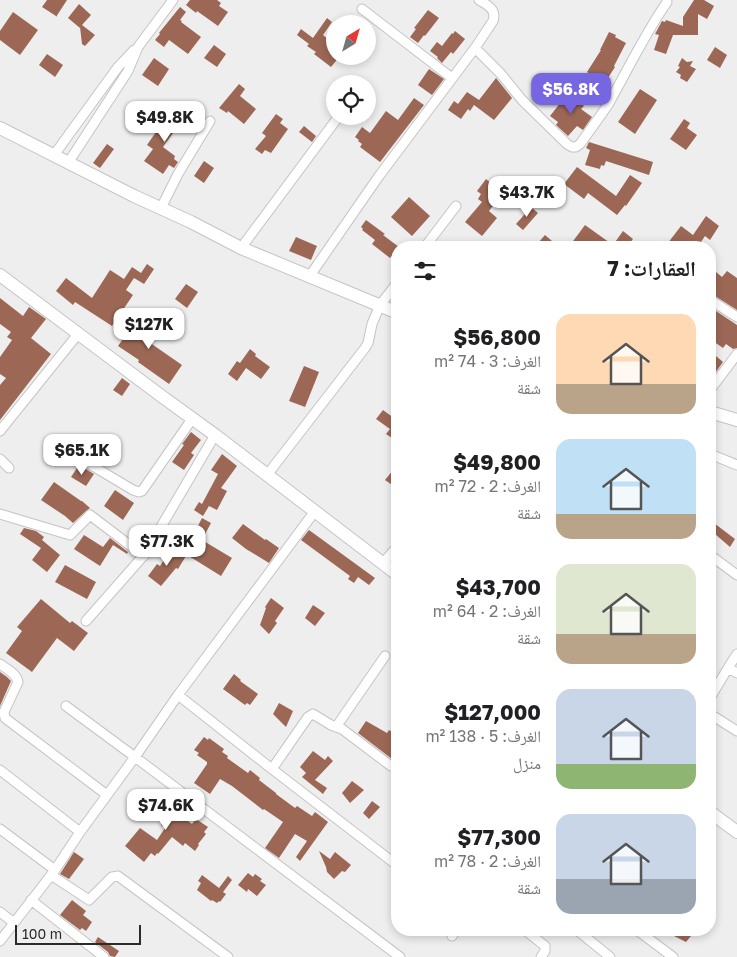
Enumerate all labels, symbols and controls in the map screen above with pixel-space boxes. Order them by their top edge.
north arrow [326,15,376,65]
map controls [326,15,376,125]
pin: $56.8K [530,72,612,115]
button: locate [326,75,376,125]
text: $56.8K [542,79,600,99]
pin: $49.8K [124,100,206,143]
text: $49.8K [136,107,194,127]
pin: $43.7K [486,176,568,218]
text: $43.7K [499,182,555,202]
text: العقارات: 7 [607,255,696,281]
icon: filters [411,257,439,285]
pin: $127K [114,308,184,350]
text: $127K [124,314,174,334]
text: $56,800 [453,324,541,350]
icon: home [596,334,656,394]
text: الغرف: 3 · 74 m² [434,351,541,371]
text: شقة [517,378,541,398]
pin: $65.1K [41,434,123,476]
text: $65.1K [54,440,110,460]
text: $49,800 [453,449,541,475]
icon: home [596,459,656,519]
text: الغرف: 2 · 72 m² [435,476,541,496]
text: شقة [517,503,541,523]
pin: $77.3K [126,524,208,567]
text: $77.3K [140,531,194,551]
text: $43,700 [456,574,541,600]
icon: home [596,584,656,644]
text: الغرف: 2 · 64 m² [433,601,541,621]
text: شقة [517,628,541,648]
text: $127,000 [444,699,541,725]
icon: home [596,709,656,769]
text: الغرف: 5 · 138 m² [425,726,541,746]
text: منزل [513,753,541,773]
pin: $74.6K [125,788,207,831]
text: $74.6K [138,795,194,815]
text: $77,300 [457,824,541,850]
icon: home [596,834,656,894]
text: الغرف: 2 · 78 m² [434,851,541,871]
text: شقة [517,878,541,898]
scale bar [15,922,141,945]
text: 100 m [22,925,62,942]

